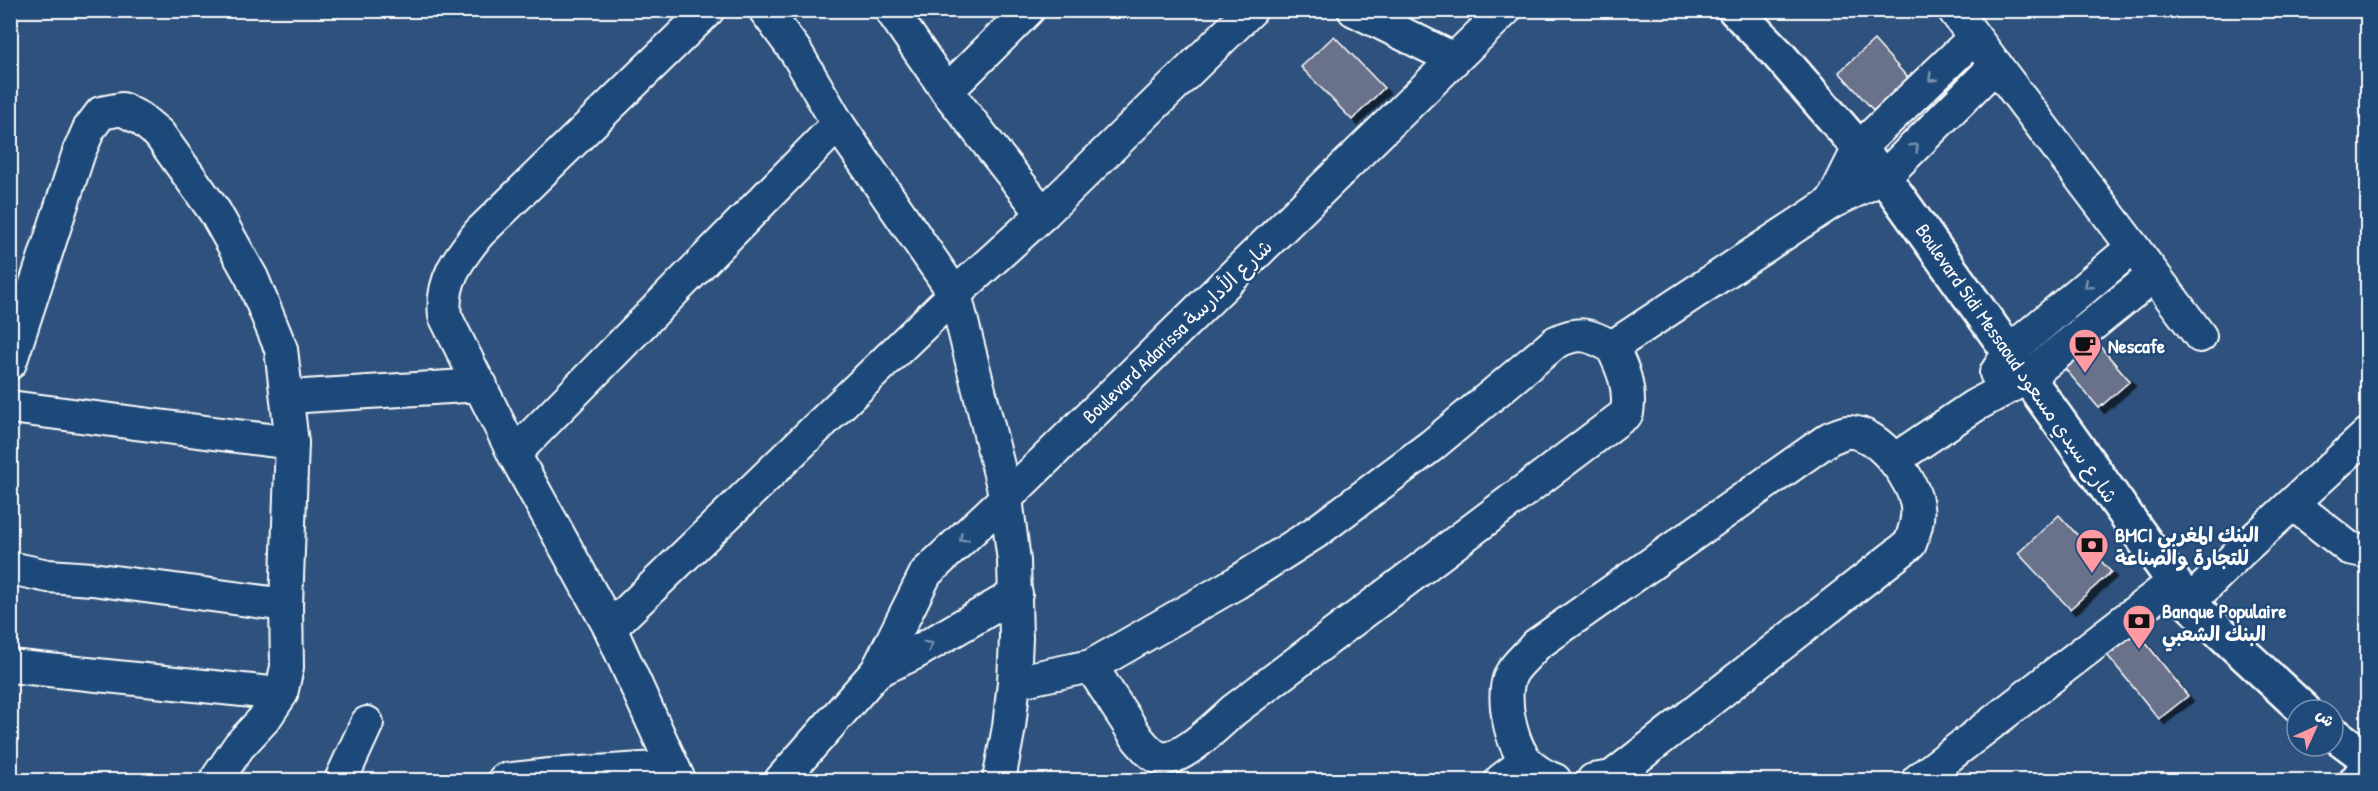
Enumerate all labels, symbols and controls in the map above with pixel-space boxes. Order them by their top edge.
one-way arrow [1928,71,1938,82]
one-way arrow [1908,143,1918,154]
street label: Boulevard Sidi Messaoud شارع سيدي مسعود [1908,218,2124,509]
street label: Boulevard Adarissa شارع الأدارسة [1076,233,1278,430]
one-way arrow [2084,278,2095,289]
cafe icon: Nescafe [2067,327,2103,374]
place label: Nescafe [2108,332,2165,359]
place label: BMCI البنك المغربي للتجارة والصناعة [2115,521,2259,571]
bank icon: BMCI البنك المغربي للتجارة والصناعة [2074,527,2110,574]
one-way arrow [960,530,971,541]
place label: Banque Populaire البنك الشعبي [2162,597,2286,652]
bank icon: Banque Populaire البنك الشعبي [2121,603,2157,650]
one-way arrow [923,641,933,652]
north arrow [2285,698,2345,758]
text: ش [2312,703,2340,731]

